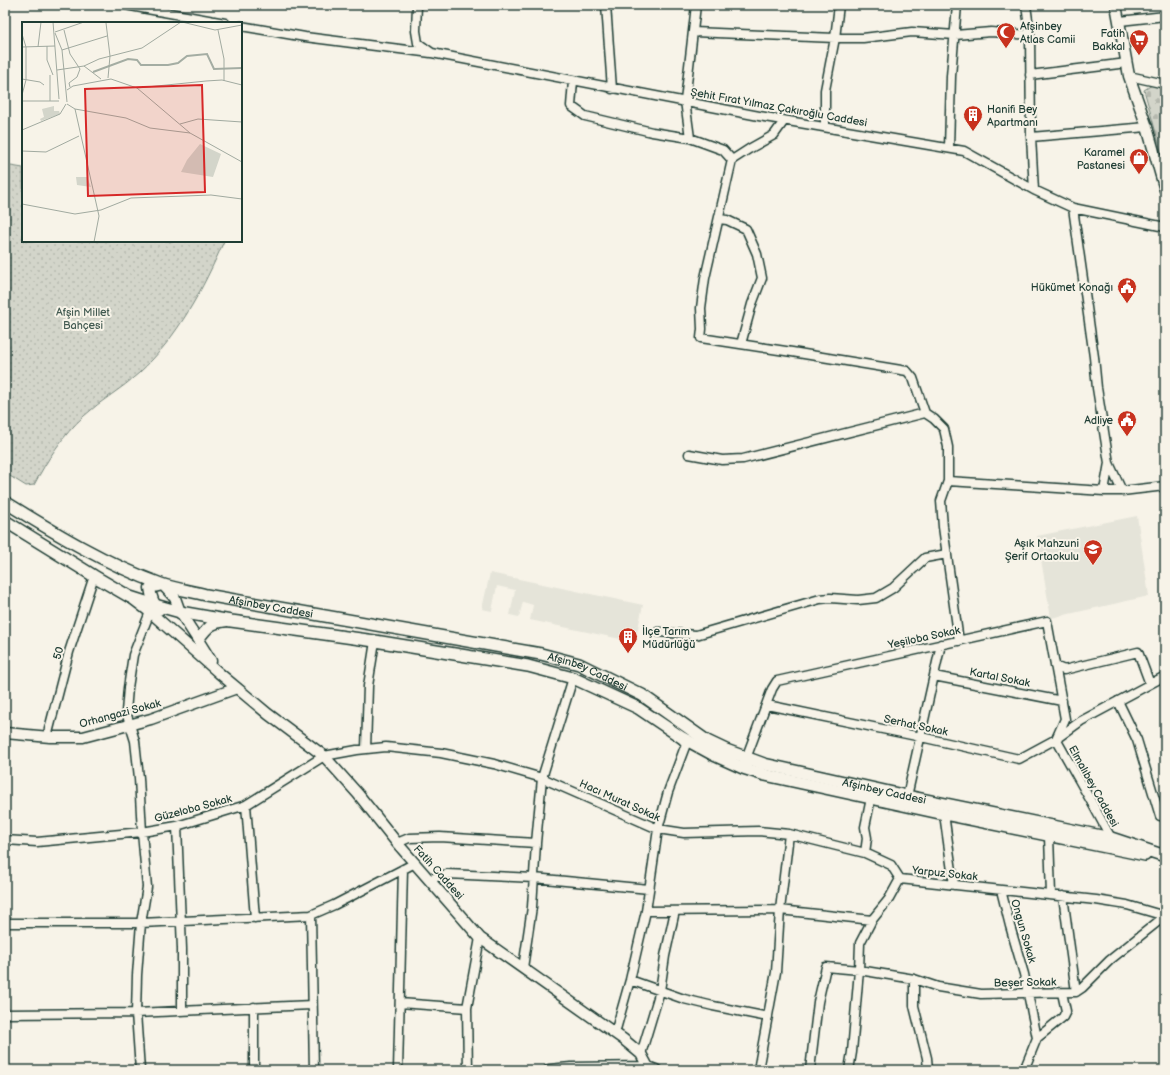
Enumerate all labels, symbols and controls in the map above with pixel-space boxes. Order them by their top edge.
place label: Afşinbey Atlas Camii [1020,20,1075,46]
mosque icon: Afşinbey Atlas Camii [995,21,1017,49]
inset map [22,22,242,242]
place label: Fatih Bakkal [1092,27,1125,53]
supermarket icon: Fatih Bakkal [1128,28,1150,56]
street label: Şehit Fırat Yılmaz Çakıroğlu Caddesi [690,86,868,129]
place label: Hanifi Bey Apartmanı [987,103,1038,129]
building icon: Hanifi Bey Apartmanı [962,104,984,132]
place label: Karamel Pastanesi [1077,146,1125,172]
shop icon: Karamel Pastanesi [1128,147,1150,175]
public building icon: Hükümet Konağı [1116,276,1138,304]
place label: Hükümet Konağı [1031,281,1113,294]
park label: Afşin Millet Bahçesi [56,306,111,332]
public building icon: Adliye [1116,409,1138,437]
place label: Adliye [1084,414,1113,427]
place label: Aşık Mahzuni Şerif Ortaokulu [1005,537,1079,563]
school or university icon: Aşık Mahzuni Şerif Ortaokulu [1082,538,1104,566]
street label: Afşinbey Caddesi [228,593,314,621]
street label: Yeşiloba Sokak [886,623,962,652]
place label: İlçe Tarım Müdürlüğü [642,625,695,651]
building icon: İlçe Tarım Müdürlüğü [617,626,639,654]
street label: 50 [50,645,67,661]
street label: Afşinbey Caddesi [546,650,629,694]
street label: Kartal Sokak [968,665,1032,690]
street label: Orhangazi Sokak [78,696,163,731]
street label: Serhat Sokak [883,712,950,739]
street label: Elmalıbey Caddesi [1066,743,1121,829]
street label: Afşinbey Caddesi [841,776,927,807]
street label: Hacı Murat Sokak [577,777,663,824]
street label: Güzeloba Sokak [153,792,234,825]
street label: Fatih Caddesi [411,842,466,902]
street label: Yarpuz Sokak [911,863,979,883]
street label: Ongun Sokak [1008,898,1039,965]
street label: Beşer Sokak [994,975,1057,990]

